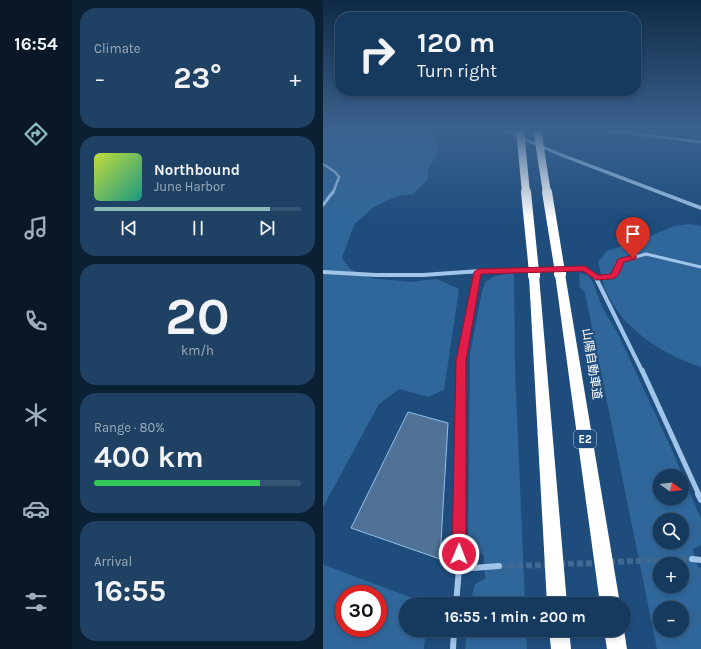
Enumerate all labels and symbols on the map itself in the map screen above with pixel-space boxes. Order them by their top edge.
pin [616,217,650,258]
street label: 山陽自動車道 [579,327,605,401]
road number: E2 [574,430,596,448]
north arrow [653,469,689,505]
position arrow [438,533,480,575]
speed limit sign: 30 [335,585,387,637]

